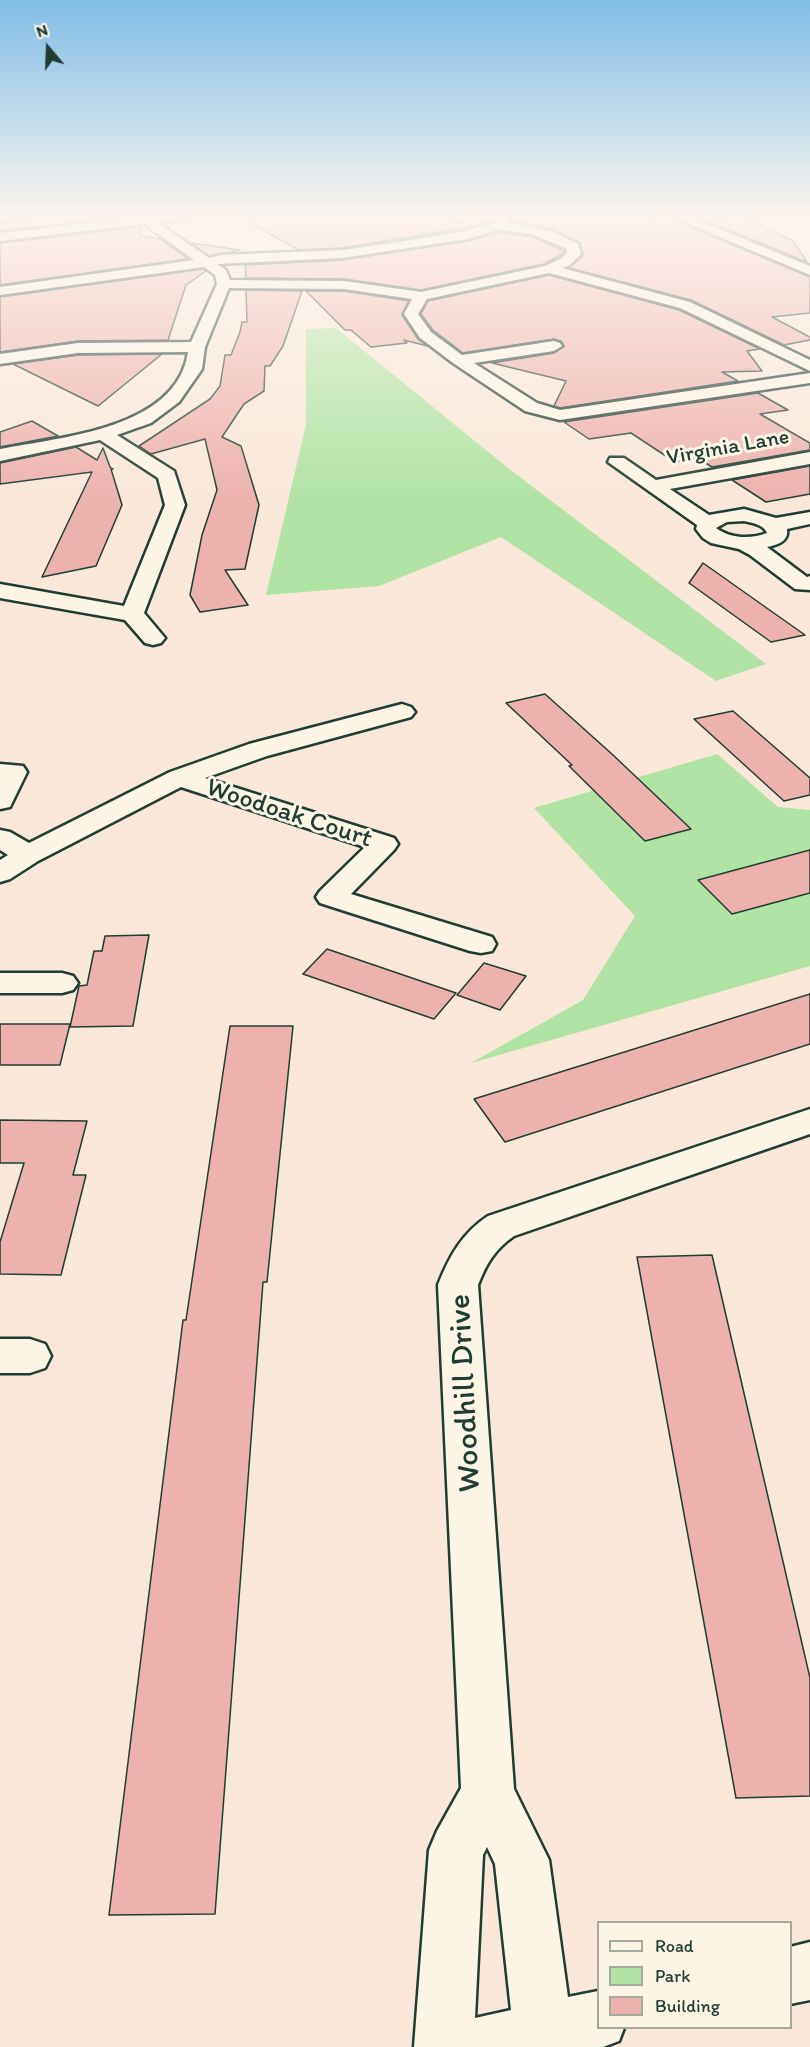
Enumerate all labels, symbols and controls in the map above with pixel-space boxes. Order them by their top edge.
north arrow [18,18,78,78]
text: N [34,20,50,41]
street label: Virginia Lane [665,424,791,472]
street label: Woodoak Court [202,773,376,855]
street label: Woodhill Drive [442,1293,490,1493]
legend [597,1921,792,2029]
text: Road [655,1935,694,1957]
text: Park [655,1965,690,1987]
text: Building [655,1995,720,2017]

